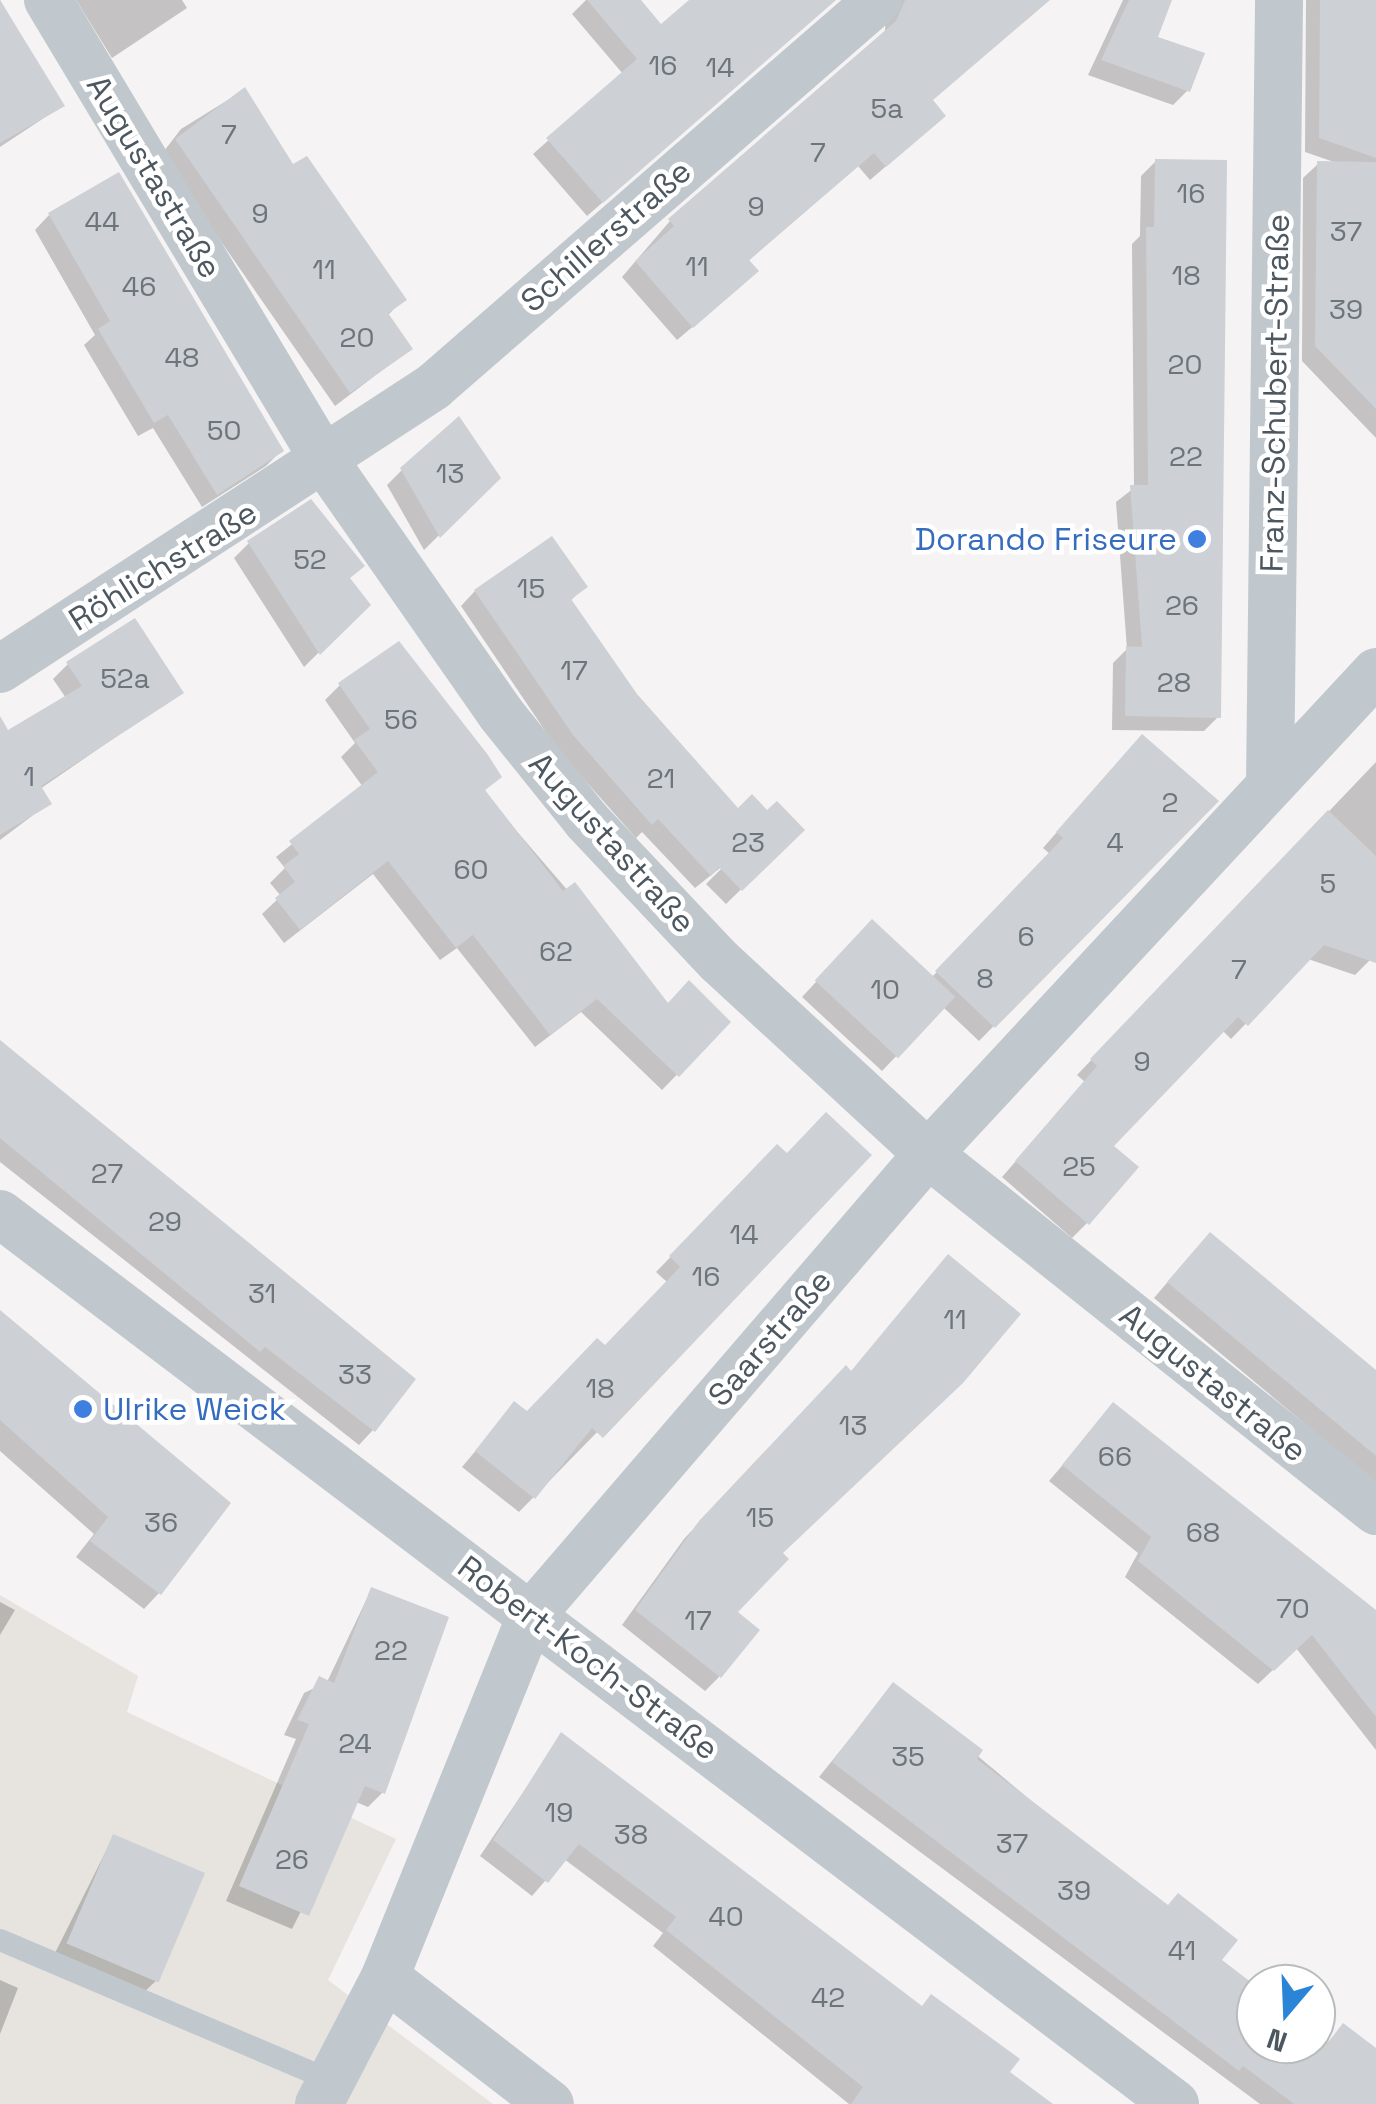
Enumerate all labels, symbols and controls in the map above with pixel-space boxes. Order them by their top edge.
house number: 16 [649,48,677,82]
house number: 14 [705,50,735,84]
street label: Augustastraße [78,69,230,285]
house number: 5a [871,91,903,125]
house number: 7 [221,117,237,151]
house number: 7 [810,135,826,169]
street label: Schillerstraße [513,152,699,320]
house number: 16 [1177,176,1205,210]
house number: 9 [747,189,765,223]
house number: 9 [251,196,269,230]
house number: 44 [85,204,119,238]
street label: Franz-Schubert-Straße [1253,213,1297,573]
house number: 37 [1330,214,1362,248]
house number: 11 [685,249,709,283]
house number: 11 [312,252,336,286]
house number: 18 [1171,258,1201,292]
house number: 46 [122,269,156,303]
house number: 39 [1329,292,1363,326]
house number: 20 [340,320,374,354]
house number: 48 [165,340,199,374]
house number: 20 [1168,347,1202,381]
house number: 50 [207,413,241,447]
house number: 22 [1169,439,1203,473]
house number: 13 [436,456,464,490]
street label: Röhlichstraße [62,493,264,639]
place label: Dorando Friseure [915,520,1177,558]
marker: Dorando Friseure [1186,528,1208,550]
house number: 52 [293,542,327,576]
house number: 15 [517,571,545,605]
house number: 26 [1165,588,1199,622]
house number: 17 [560,653,588,687]
house number: 52a [100,661,150,695]
house number: 28 [1157,665,1191,699]
house number: 56 [384,702,418,736]
street label: Augustastraße [521,745,703,941]
house number: 1 [23,759,35,793]
house number: 21 [647,761,675,795]
house number: 2 [1162,785,1178,819]
house number: 23 [731,825,765,859]
house number: 4 [1106,825,1124,859]
house number: 60 [453,852,489,886]
house number: 5 [1320,866,1336,900]
house number: 6 [1017,919,1035,953]
house number: 62 [539,934,573,968]
house number: 7 [1231,952,1247,986]
house number: 8 [976,961,994,995]
house number: 10 [870,972,900,1006]
house number: 9 [1133,1044,1151,1078]
house number: 25 [1062,1149,1096,1183]
house number: 27 [91,1156,123,1190]
house number: 29 [148,1204,182,1238]
house number: 14 [729,1217,759,1251]
house number: 16 [692,1259,720,1293]
street label: Saarstraße [700,1262,840,1414]
house number: 31 [248,1276,276,1310]
street label: Augustastraße [1112,1296,1314,1470]
house number: 11 [943,1302,967,1336]
house number: 33 [338,1357,372,1391]
house number: 18 [585,1371,615,1405]
place label: Ulrike Weick [103,1390,286,1428]
marker: Ulrike Weick [72,1398,94,1420]
house number: 13 [839,1408,867,1442]
house number: 66 [1098,1439,1132,1473]
house number: 15 [746,1500,774,1534]
house number: 36 [144,1505,178,1539]
house number: 68 [1186,1515,1220,1549]
street label: Robert-Koch-Straße [450,1548,726,1768]
house number: 70 [1276,1591,1310,1625]
house number: 17 [684,1603,712,1637]
house number: 22 [374,1633,408,1667]
house number: 24 [338,1726,372,1760]
house number: 35 [891,1739,925,1773]
house number: 19 [545,1795,573,1829]
house number: 38 [614,1817,648,1851]
house number: 37 [996,1826,1028,1860]
house number: 26 [275,1842,309,1876]
house number: 39 [1057,1873,1091,1907]
house number: 40 [708,1899,744,1933]
house number: 41 [1168,1933,1196,1967]
north arrow [1236,1964,1336,2064]
house number: 42 [811,1980,845,2014]
text: N [1262,2020,1292,2061]

